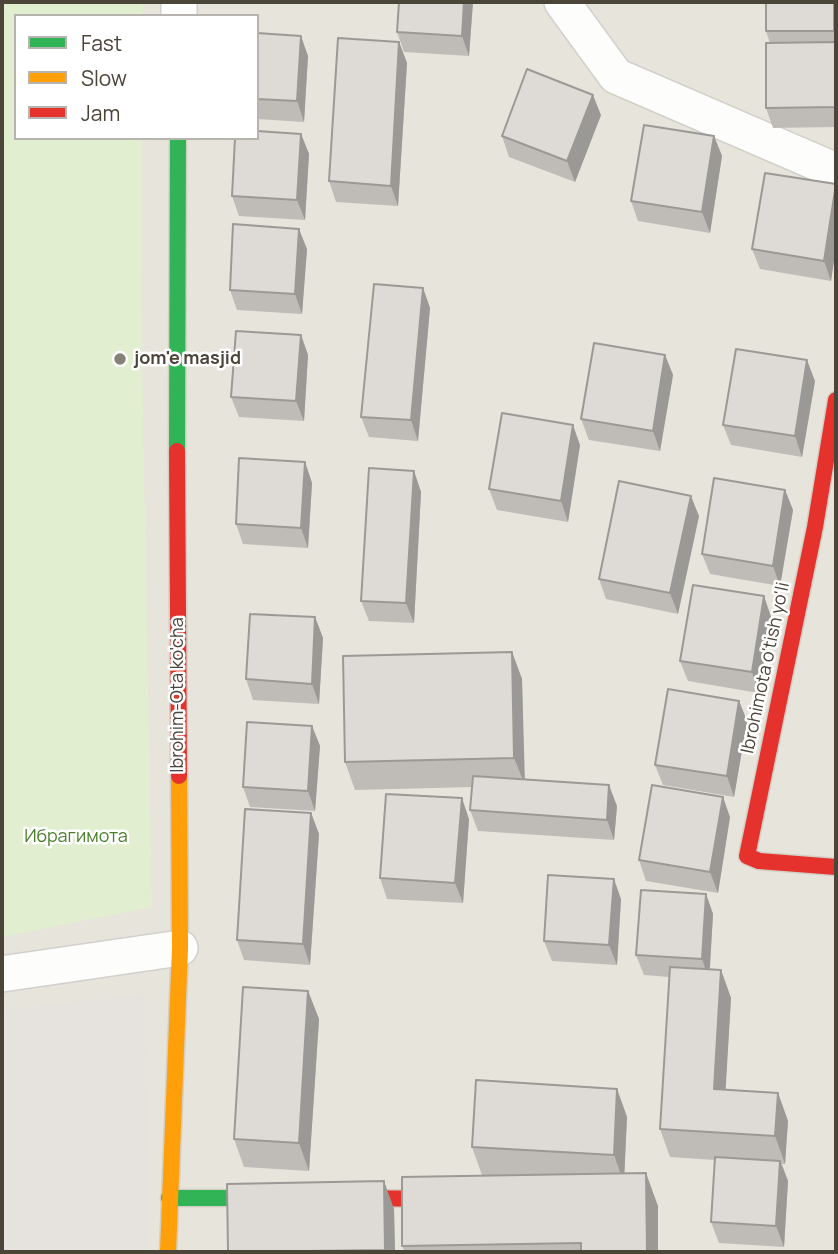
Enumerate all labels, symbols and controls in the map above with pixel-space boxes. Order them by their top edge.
legend [14,14,259,140]
text: Fast [81,29,122,57]
text: Slow [81,64,127,92]
text: Jam [81,99,120,127]
place label: jom'e masjid [134,348,241,370]
marker: jom'e masjid [112,351,128,367]
street label: Ibrohimota o'tish yo'li [737,580,795,756]
street label: Ibrohim-Ota ko'cha [167,617,189,773]
park label: Ибрагимота [24,826,128,848]

